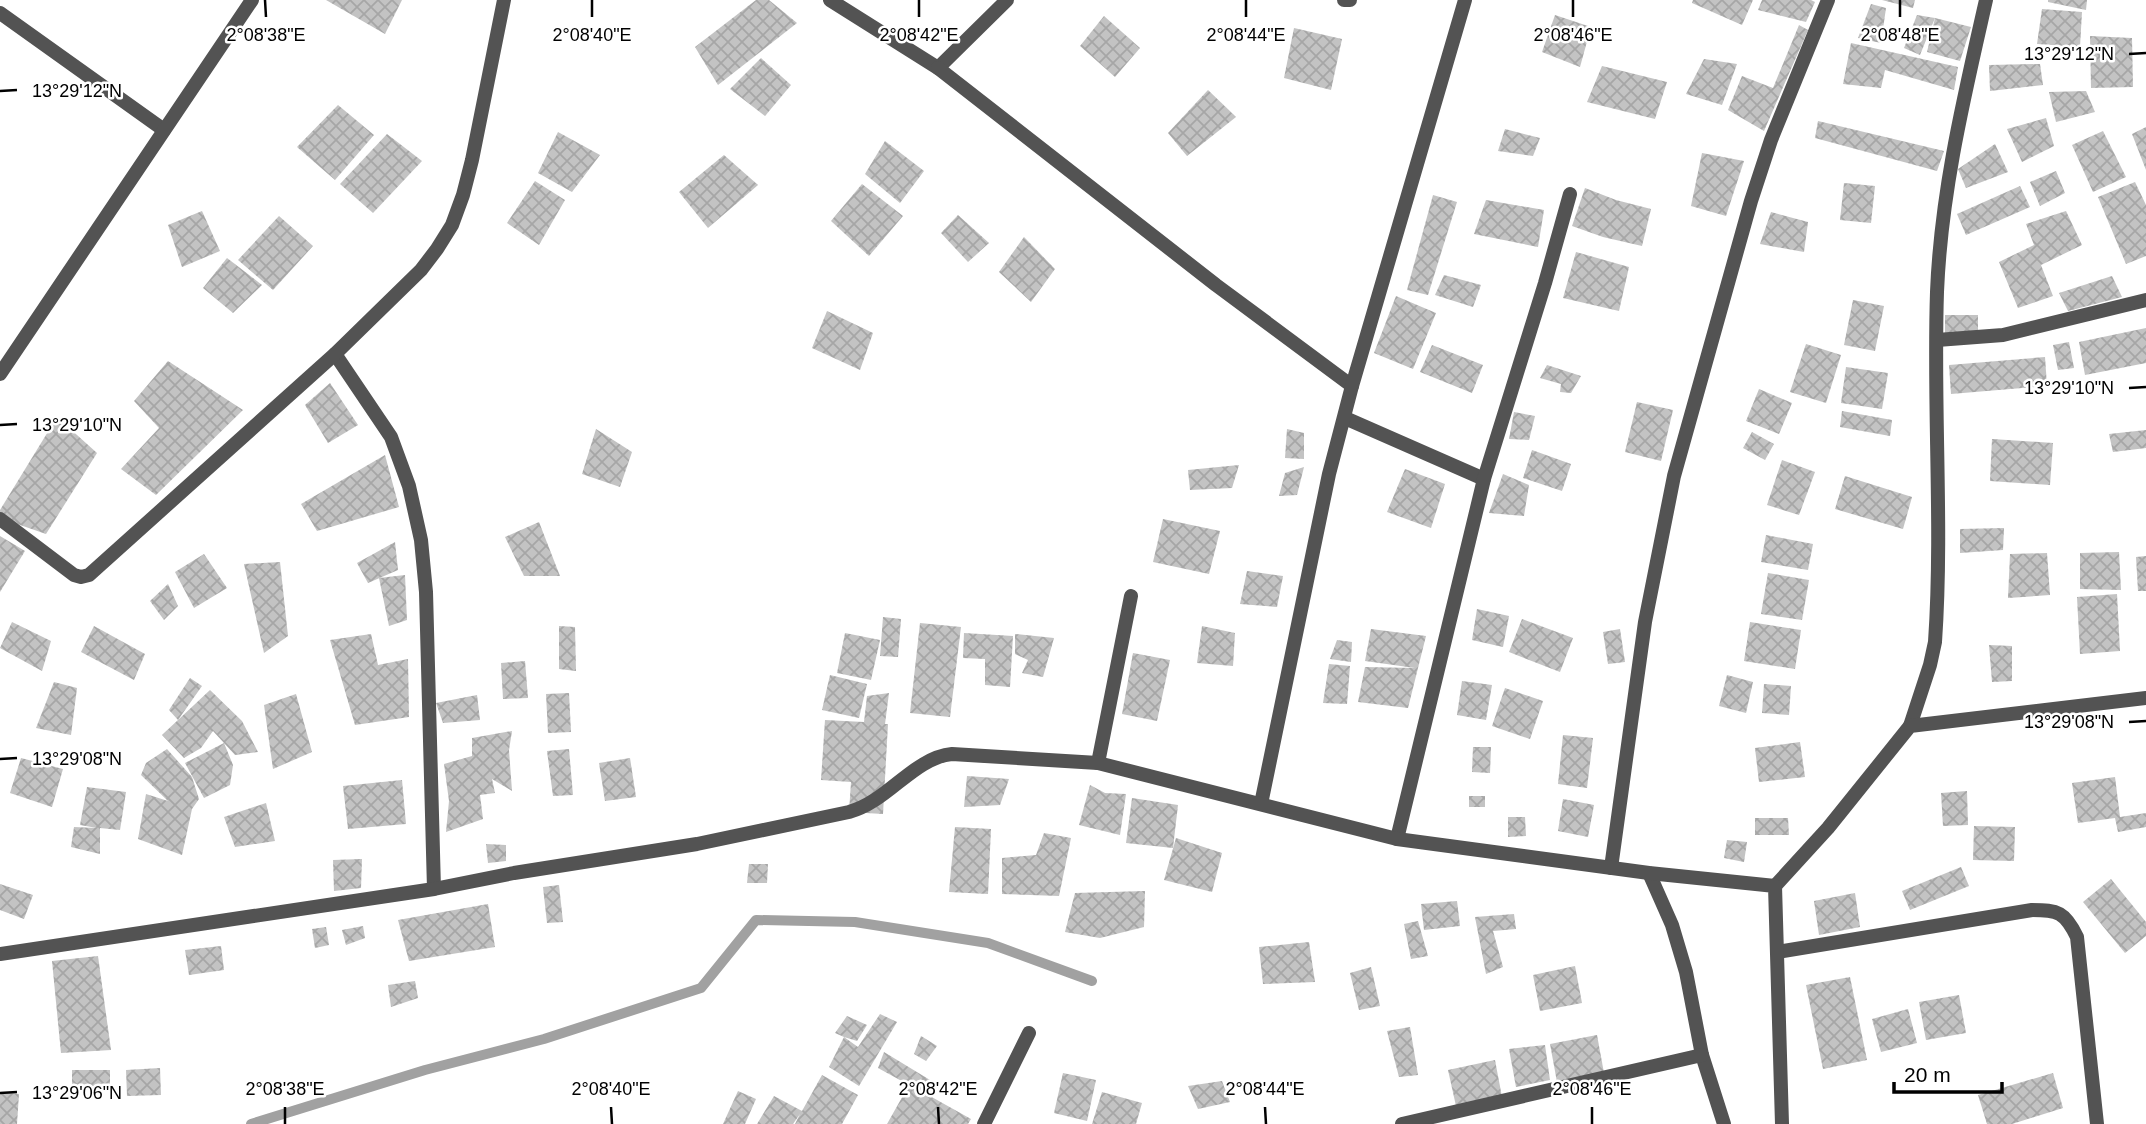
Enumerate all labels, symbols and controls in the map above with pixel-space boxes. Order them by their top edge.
text: 2°08'38"E [226,25,306,45]
text: 2°08'40"E [552,25,632,45]
text: 2°08'42"E [879,25,959,45]
text: 2°08'44"E [1206,25,1286,45]
text: 2°08'46"E [1533,25,1613,45]
text: 2°08'48"E [1860,25,1940,45]
text: 13°29'12"N [2024,44,2114,64]
text: 13°29'12"N [32,81,122,101]
text: 13°29'10"N [2024,378,2114,398]
text: 13°29'10"N [32,415,122,435]
text: 13°29'08"N [2024,712,2114,732]
text: 13°29'08"N [32,749,122,769]
scale bar [1894,1050,2002,1094]
text: 20 m [1904,1063,1951,1086]
text: 2°08'38"E [245,1079,325,1099]
text: 2°08'40"E [571,1079,651,1099]
text: 2°08'42"E [898,1079,978,1099]
text: 2°08'44"E [1225,1079,1305,1099]
text: 2°08'46"E [1552,1079,1632,1099]
text: 13°29'06"N [32,1083,122,1103]

